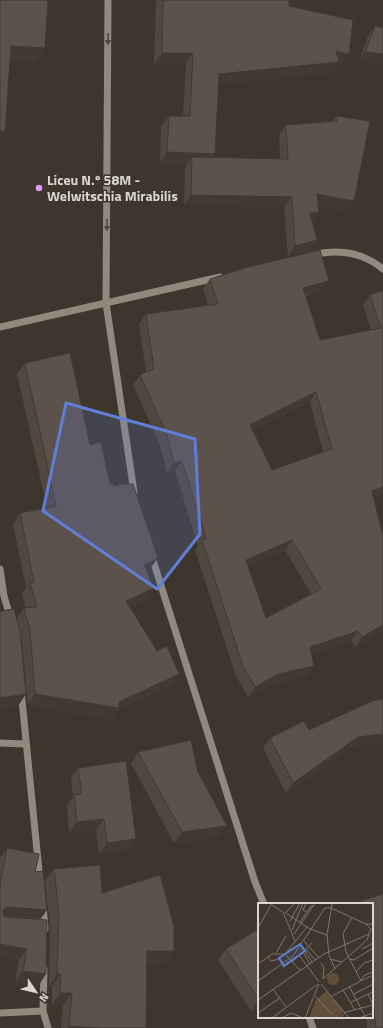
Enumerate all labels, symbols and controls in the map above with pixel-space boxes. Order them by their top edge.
one-way arrow [105,33,111,46]
place label: Liceu N.º 58M - Welwitschia Mirabilis [47,169,178,206]
marker: Liceu N.º 58M - Welwitschia Mirabilis [34,183,44,193]
one-way arrow [104,219,110,232]
inset map [258,903,373,1018]
north arrow [16,972,56,1012]
text: N [35,990,53,1005]

